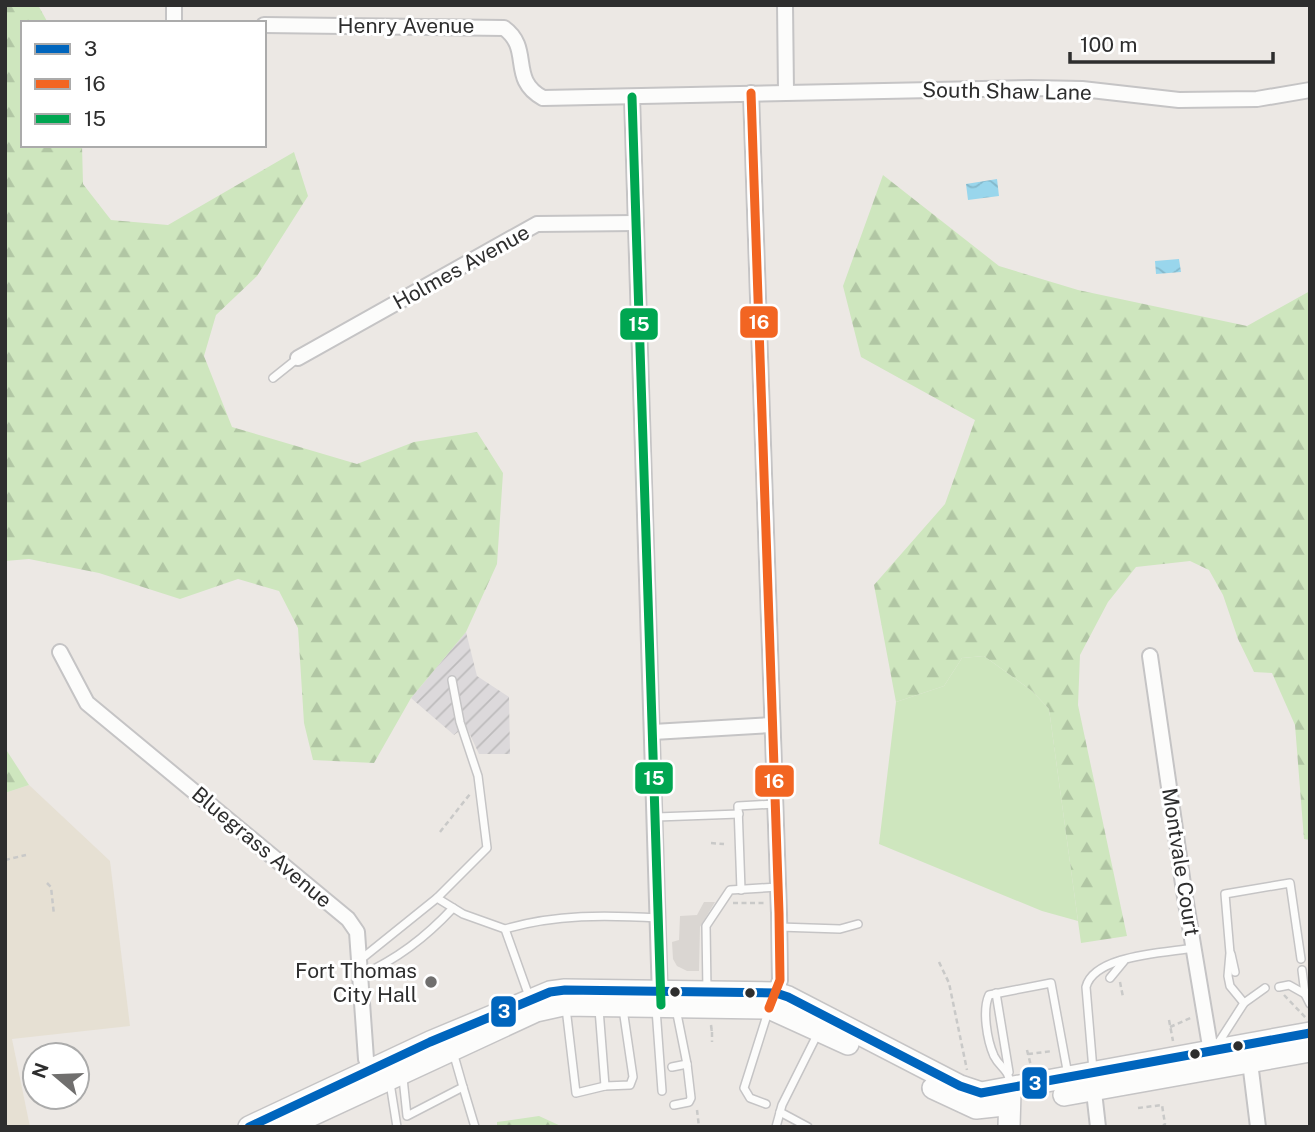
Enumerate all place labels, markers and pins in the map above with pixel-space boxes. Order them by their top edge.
place label: Fort Thomas City Hall [295,958,417,1007]
marker: Fort Thomas City Hall [423,974,439,990]
unlabelled marker [668,985,682,999]
unlabelled marker [743,986,757,1000]
unlabelled marker [1231,1039,1245,1053]
unlabelled marker [1188,1047,1202,1061]

